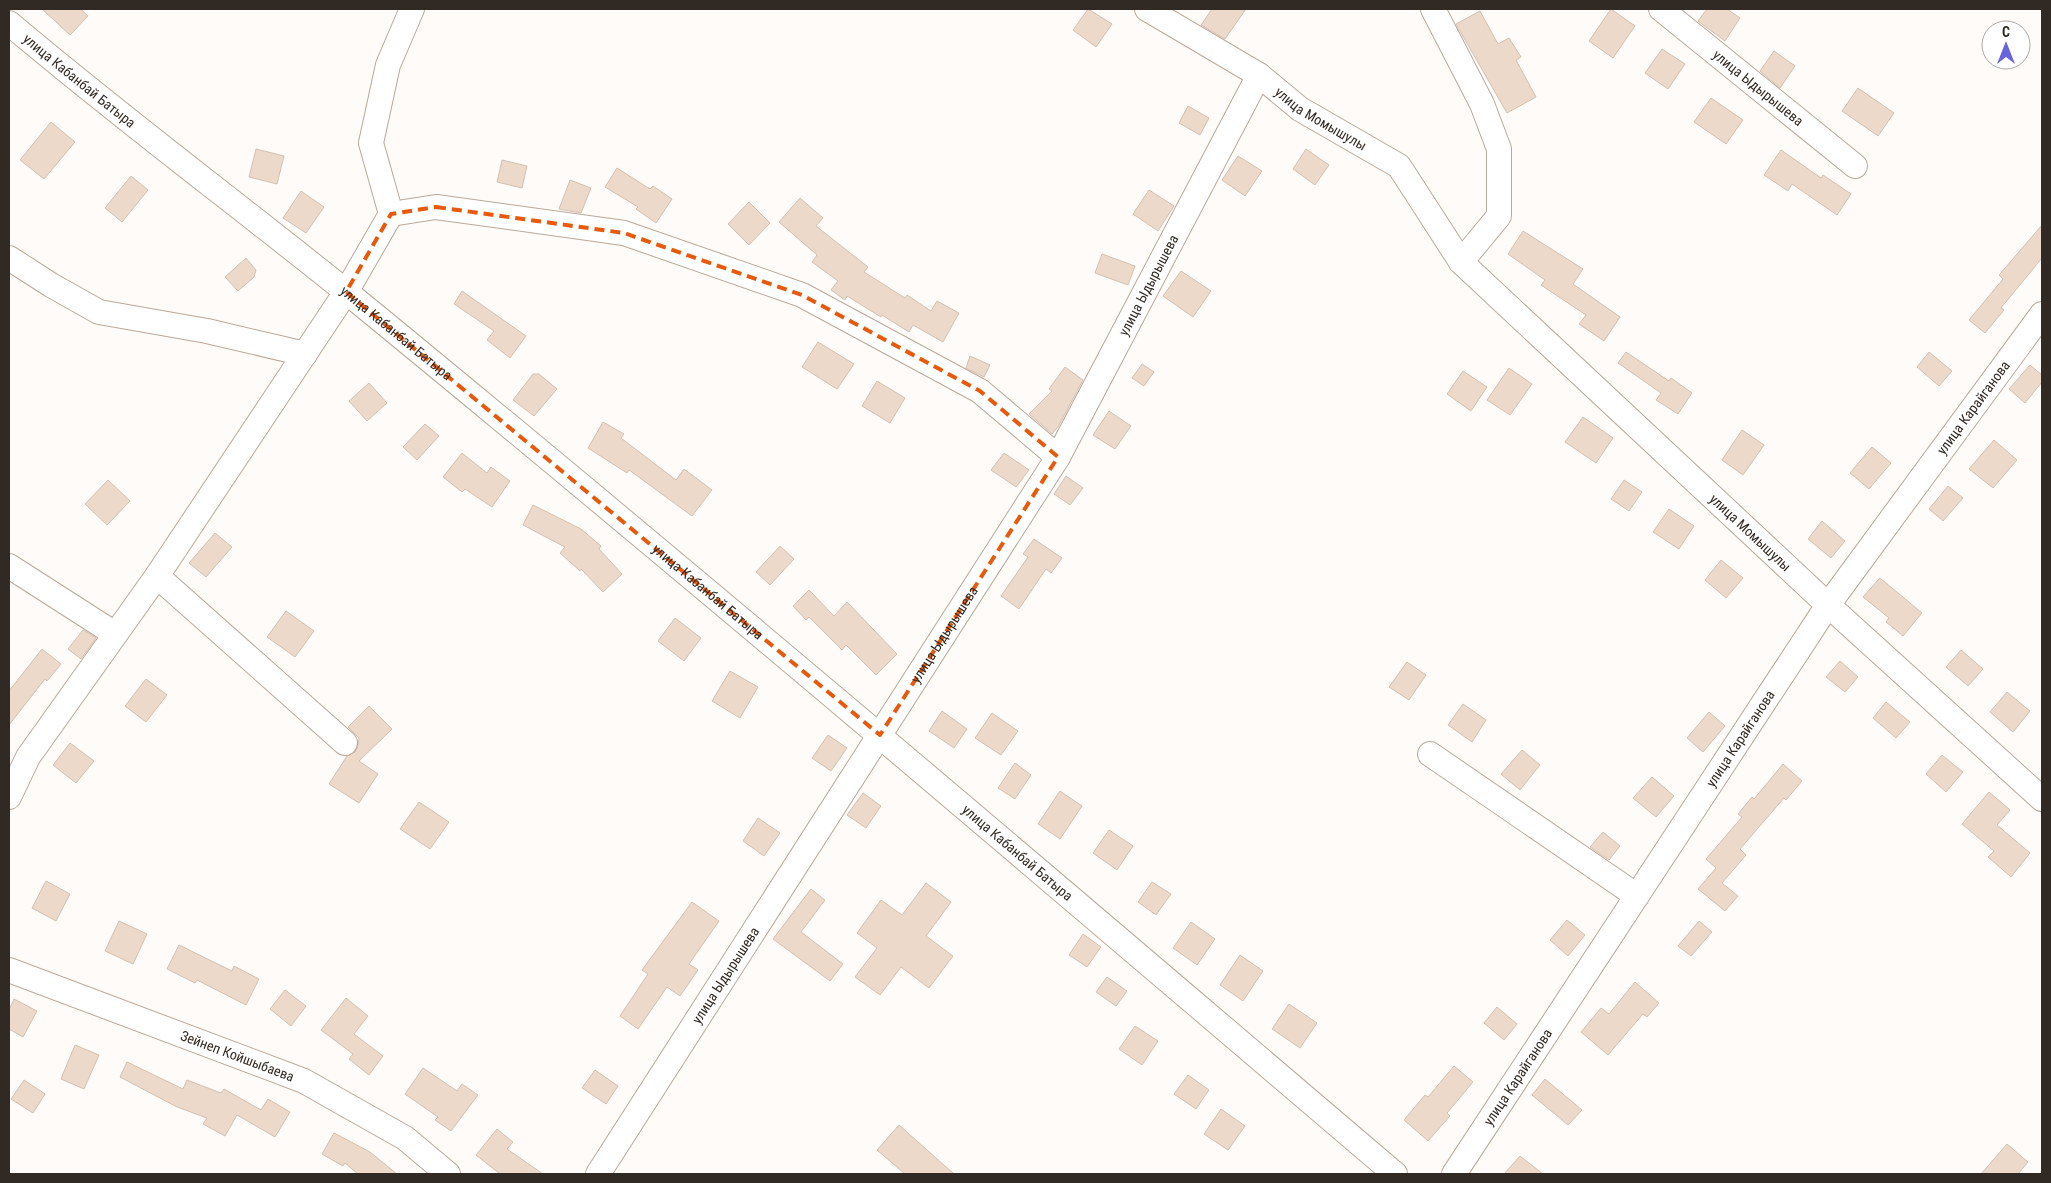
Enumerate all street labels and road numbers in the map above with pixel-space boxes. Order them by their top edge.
street label: улица Кабанбай Батыра [20,31,139,131]
street label: улица Ыдырышева [1710,46,1807,129]
street label: улица Момышулы [1272,84,1369,154]
street label: улица Ыдырышева [1115,232,1181,338]
street label: улица Кабанбай Батыра [337,282,455,383]
street label: улица Карайганова [1933,358,2013,458]
street label: улица Момышулы [1706,491,1794,574]
street label: улица Кабанбай Батыра [649,541,767,643]
street label: улица Ыдырышева [907,583,981,686]
street label: улица Карайганова [1703,687,1778,790]
street label: улица Кабанбай Батыра [959,801,1076,904]
street label: улица Ыдырышева [689,924,762,1027]
street label: улица Карайганова [1480,1026,1555,1128]
street label: Зейнеп Койшыбаева [178,1027,296,1085]

